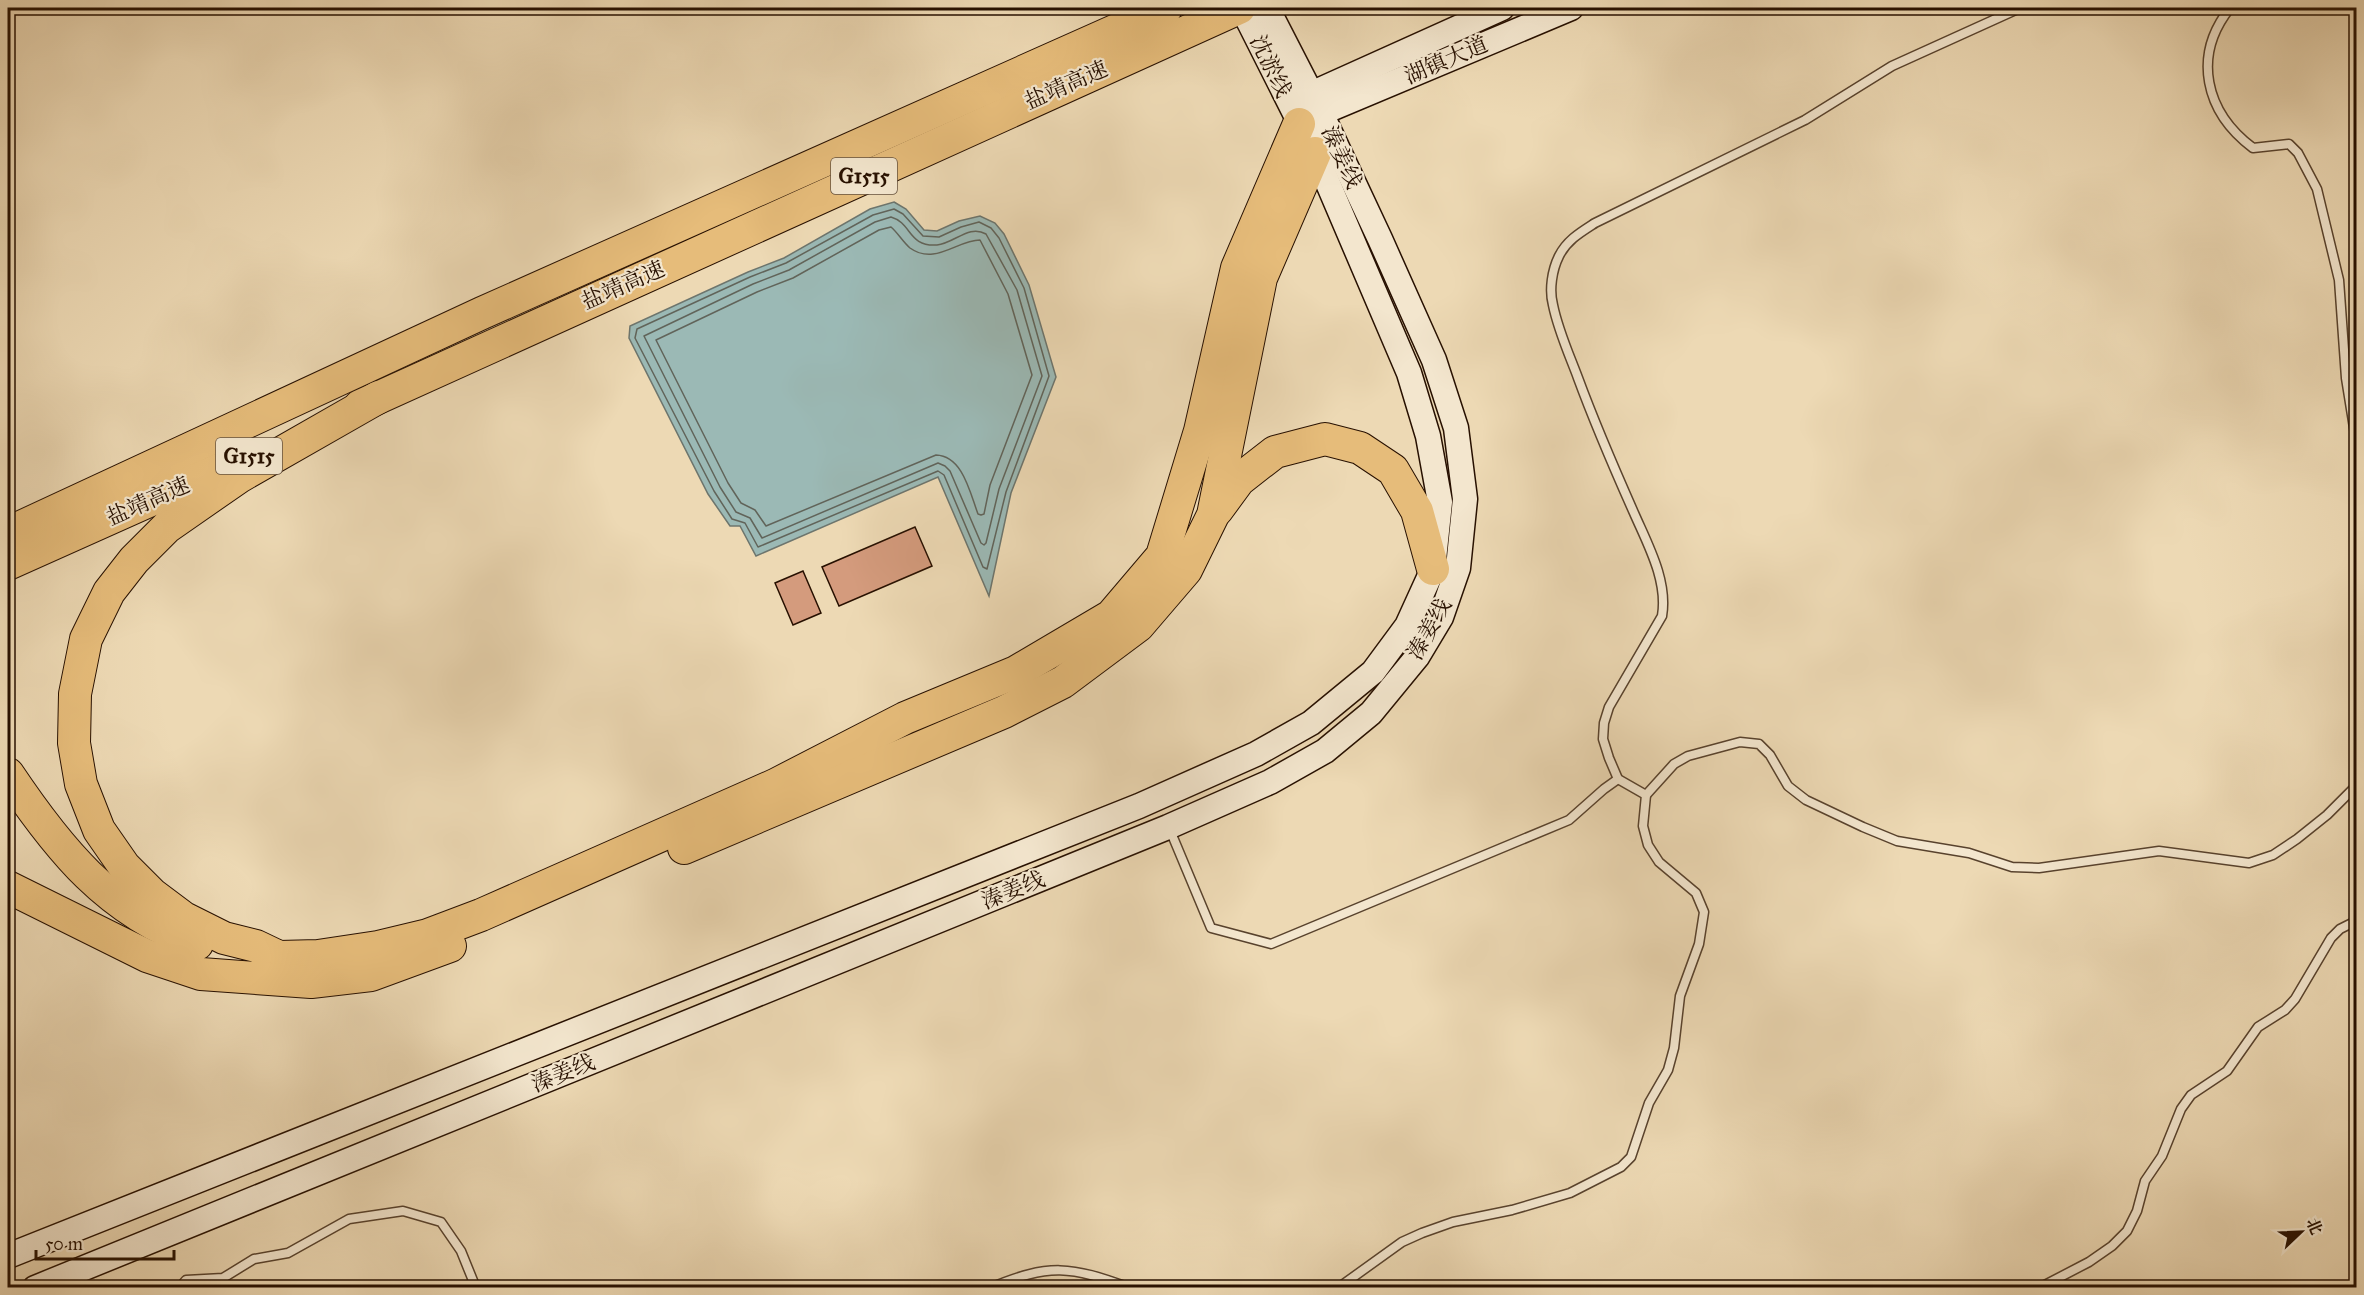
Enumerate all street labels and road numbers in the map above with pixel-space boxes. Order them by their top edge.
street label: 沈淤线 [1244,30,1298,102]
street label: 湖镇大道 [1400,30,1492,90]
street label: 盐靖高速 [1020,55,1112,115]
street label: 溱姜线 [1316,121,1368,193]
road number: G1515 [831,158,897,194]
street label: 盐靖高速 [577,255,669,315]
road number: G1515 [216,438,282,474]
street label: 盐靖高速 [102,471,194,531]
street label: 溱姜线 [1401,594,1457,664]
street label: 溱姜线 [977,865,1049,915]
street label: 溱姜线 [527,1048,599,1098]

